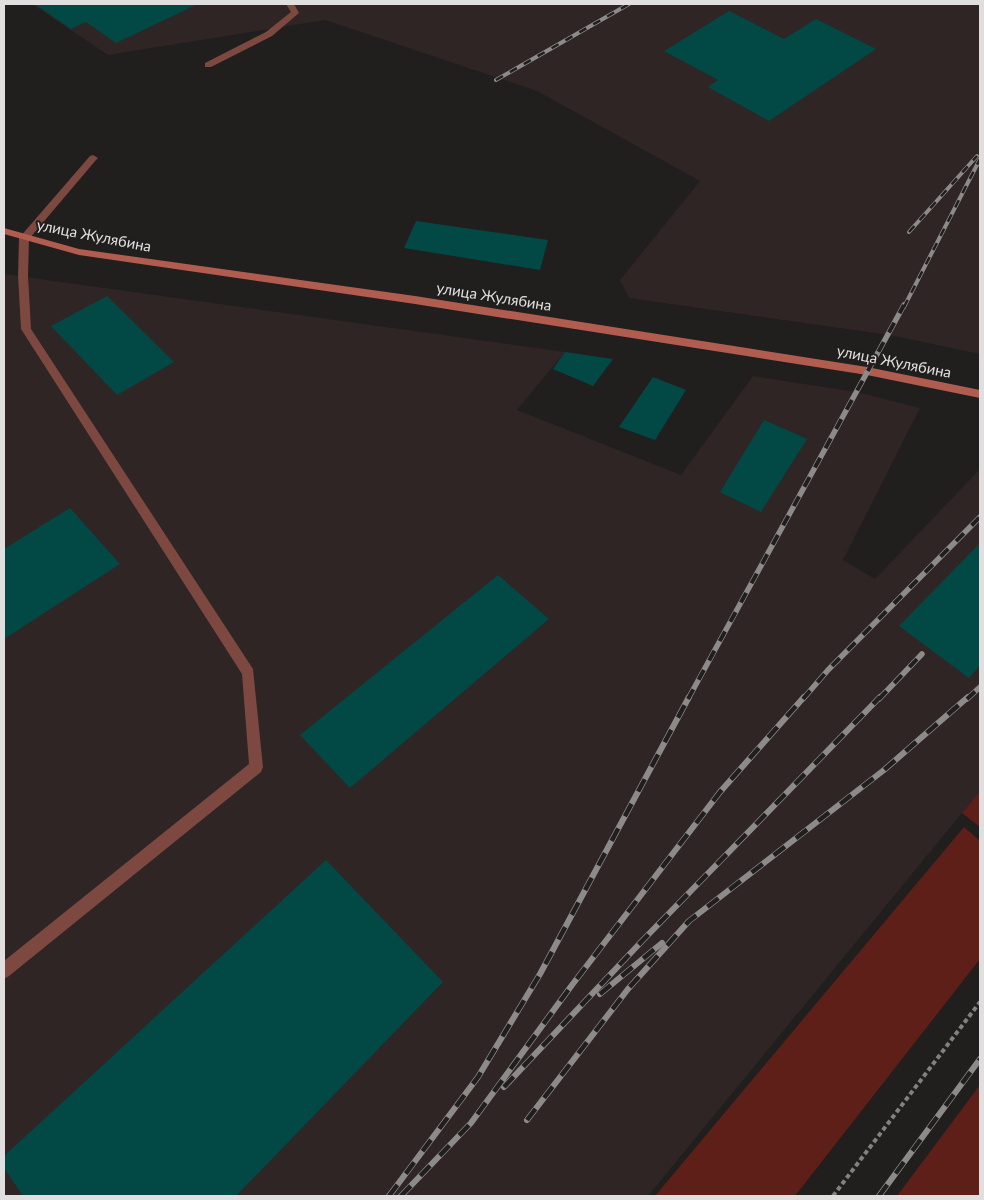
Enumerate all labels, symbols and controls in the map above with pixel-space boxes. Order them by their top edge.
street label: улица Жулябина [35,215,153,255]
street label: улица Жулябина [435,278,553,314]
street label: улица Жулябина [835,341,953,381]

